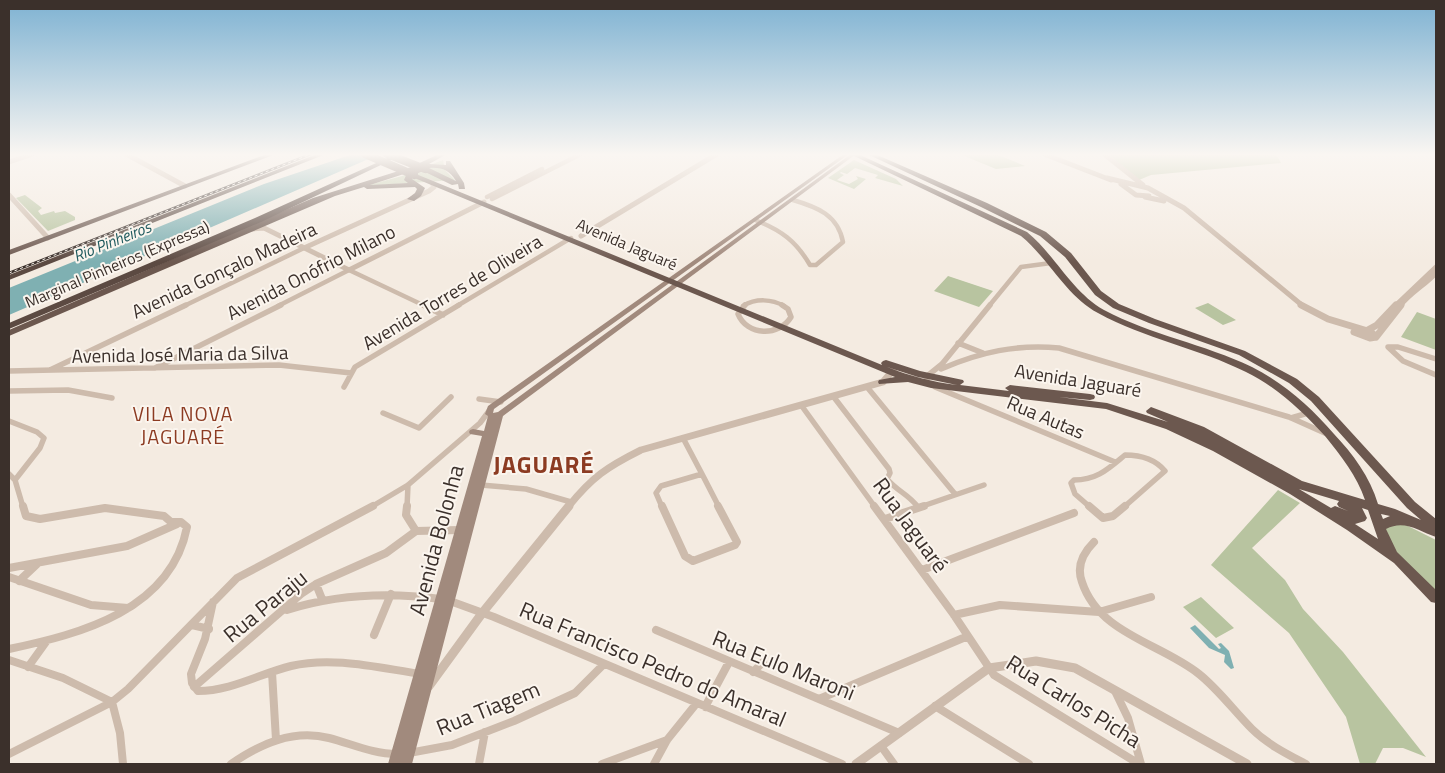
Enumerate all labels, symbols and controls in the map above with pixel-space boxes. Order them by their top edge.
street label: Avenida Jaguaré [573,212,681,276]
street label: Marginal Pinheiros (Expressa) [21,214,213,314]
water label: Rio Pinheiros [69,214,156,267]
street label: Avenida Gonçalo Madeira [126,214,322,325]
street label: Avenida Onófrio Milano [221,216,400,327]
street label: Avenida Torres de Oliveira [356,226,548,357]
street label: Avenida José Maria da Silva [71,337,289,370]
street label: Avenida Jaguaré [1013,355,1144,404]
street label: Rua Autas [1003,387,1090,446]
district label: VILA NOVA JAGUARÉ [133,398,233,452]
district label: JAGUARÉ [493,446,595,482]
street label: Avenida Bolonha [400,461,472,619]
street label: Rua Jaguaré [865,470,957,580]
street label: Rua Paraju [215,561,315,651]
street label: Rua Francisco Pedro do Amaral [514,592,792,736]
street label: Rua Eulo Maroni [707,621,861,709]
street label: Rua Carlos Picha [1000,646,1148,756]
street label: Rua Tiagem [431,672,545,744]

